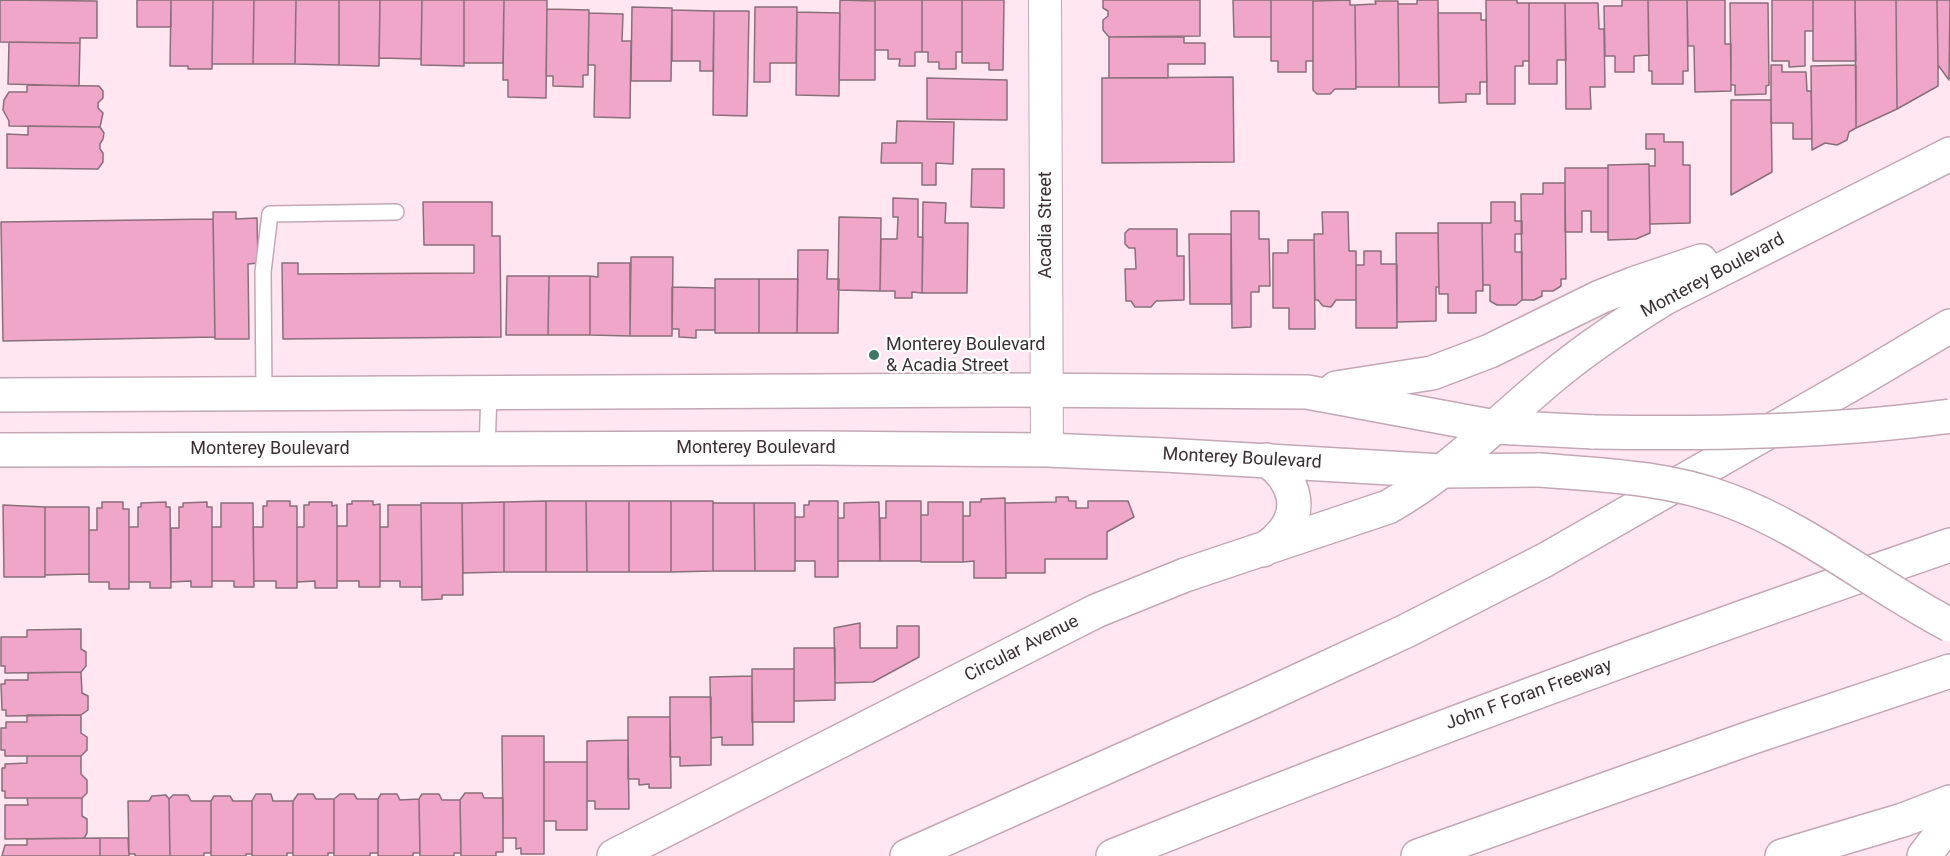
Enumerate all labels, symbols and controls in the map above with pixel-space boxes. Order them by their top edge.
street label: Acadia Street [1035,171,1057,279]
street label: Monterey Boulevard [1638,229,1788,323]
place label: Monterey Boulevard & Acadia Street [886,334,1045,376]
marker: Monterey Boulevard & Acadia Street [867,348,881,362]
street label: Monterey Boulevard [676,437,836,459]
street label: Monterey Boulevard [190,438,350,460]
street label: Monterey Boulevard [1162,444,1322,474]
street label: Circular Avenue [961,611,1083,687]
street label: John F Foran Freeway [1443,655,1615,735]

